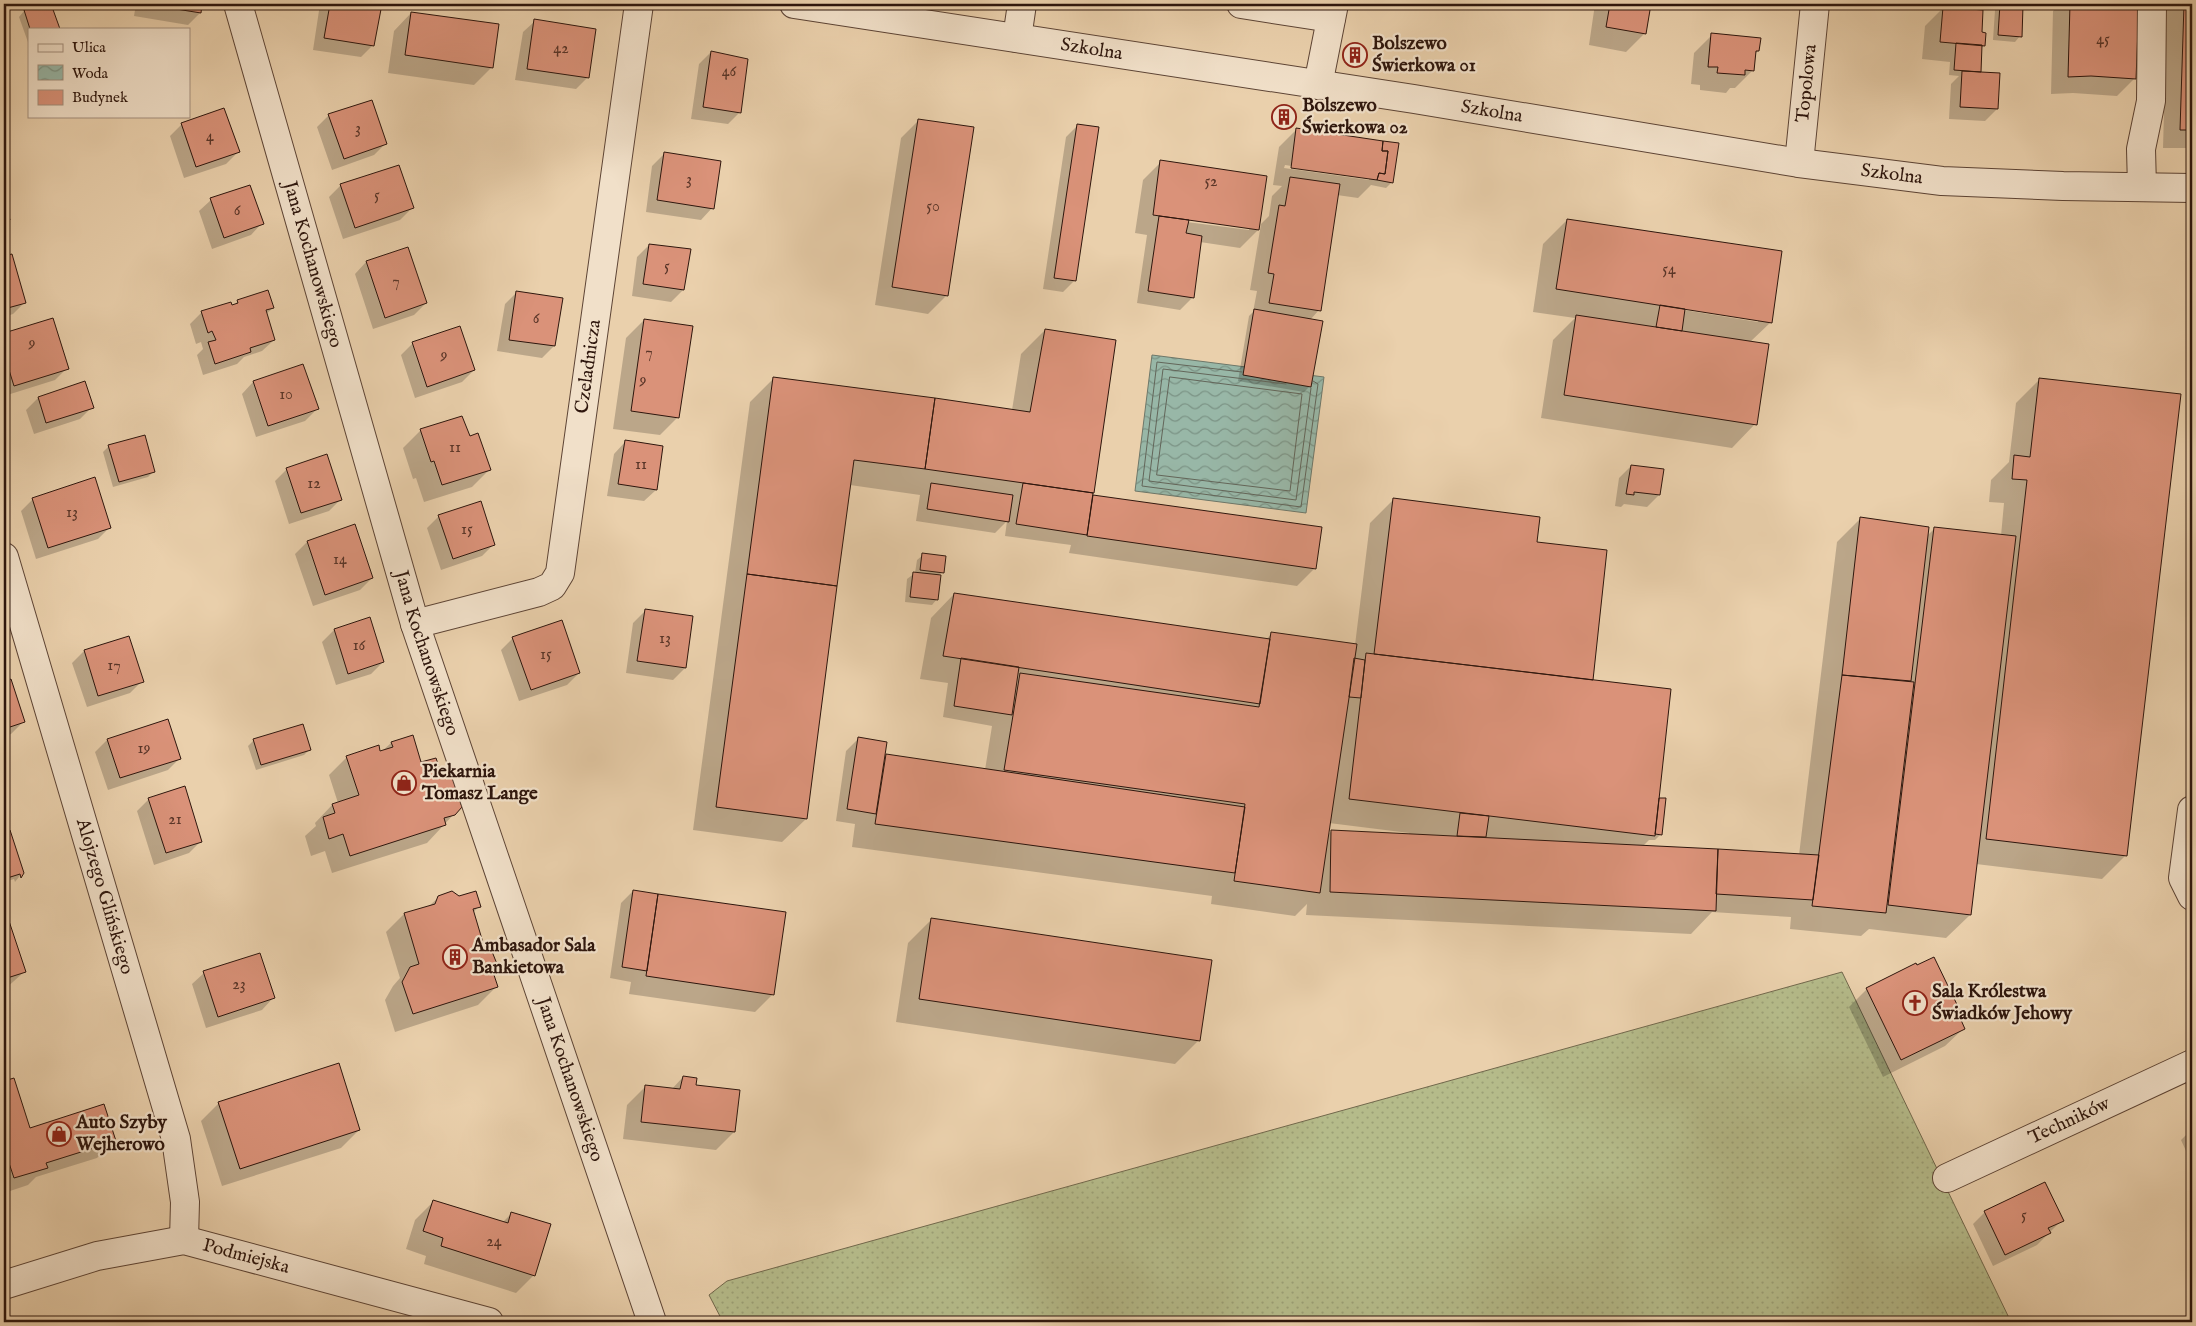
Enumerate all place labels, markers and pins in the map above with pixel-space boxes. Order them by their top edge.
place label: Bolszewo Świerkowa 01 [1372,32,1476,78]
building icon: Bolszewo Świerkowa 01 [1342,42,1368,68]
place label: Bolszewo Świerkowa 02 [1302,94,1408,140]
building icon: Bolszewo Świerkowa 02 [1271,104,1297,130]
place label: Piekarnia Tomasz Lange [421,760,538,806]
shop icon: Piekarnia Tomasz Lange [391,770,417,796]
place label: Ambasador Sala Bankietowa [471,934,596,980]
building icon: Ambasador Sala Bankietowa [442,944,468,970]
place label: Sala Królestwa Świadków Jehowy [1932,980,2073,1026]
church icon: Sala Królestwa Świadków Jehowy [1902,990,1928,1016]
place label: Auto Szyby Wejherowo [75,1111,167,1157]
shop icon: Auto Szyby Wejherowo [46,1121,72,1147]

